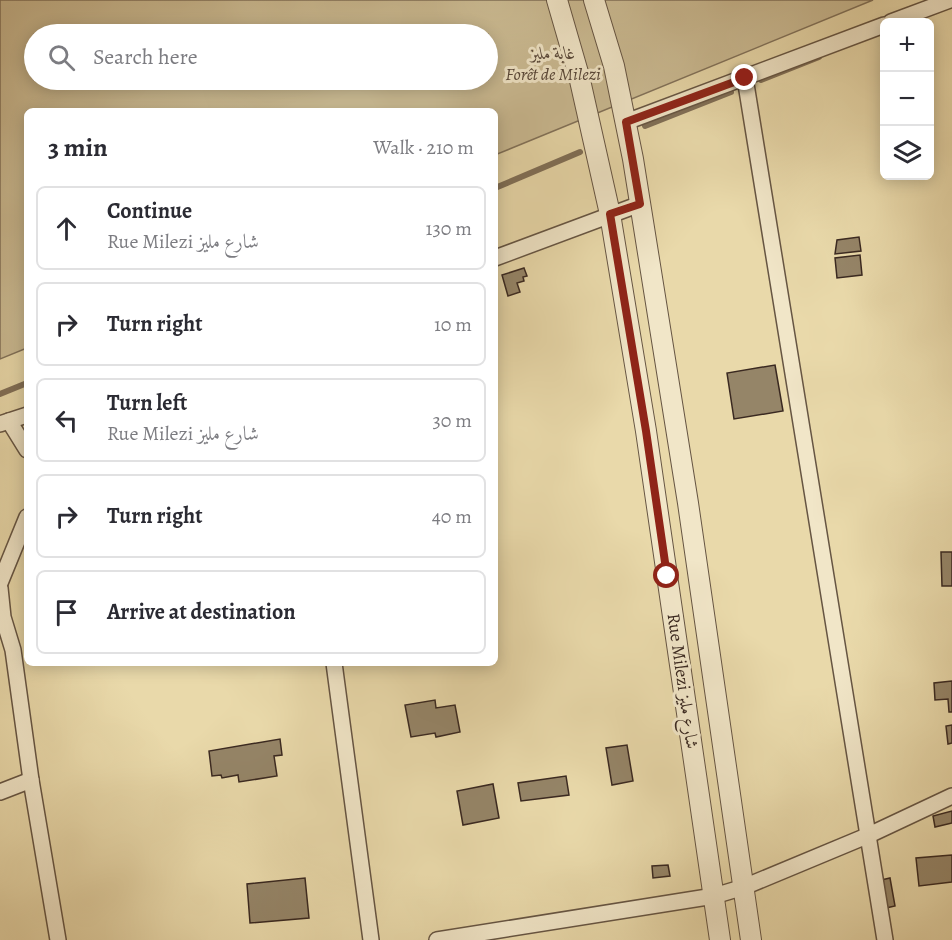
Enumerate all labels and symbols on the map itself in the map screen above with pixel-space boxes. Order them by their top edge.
park label: غابة مليز Forêt de Milezi [505,41,601,86]
route end [731,64,757,90]
route start [653,562,679,588]
street label: Rue Milezi شارع مليز [659,612,704,751]

